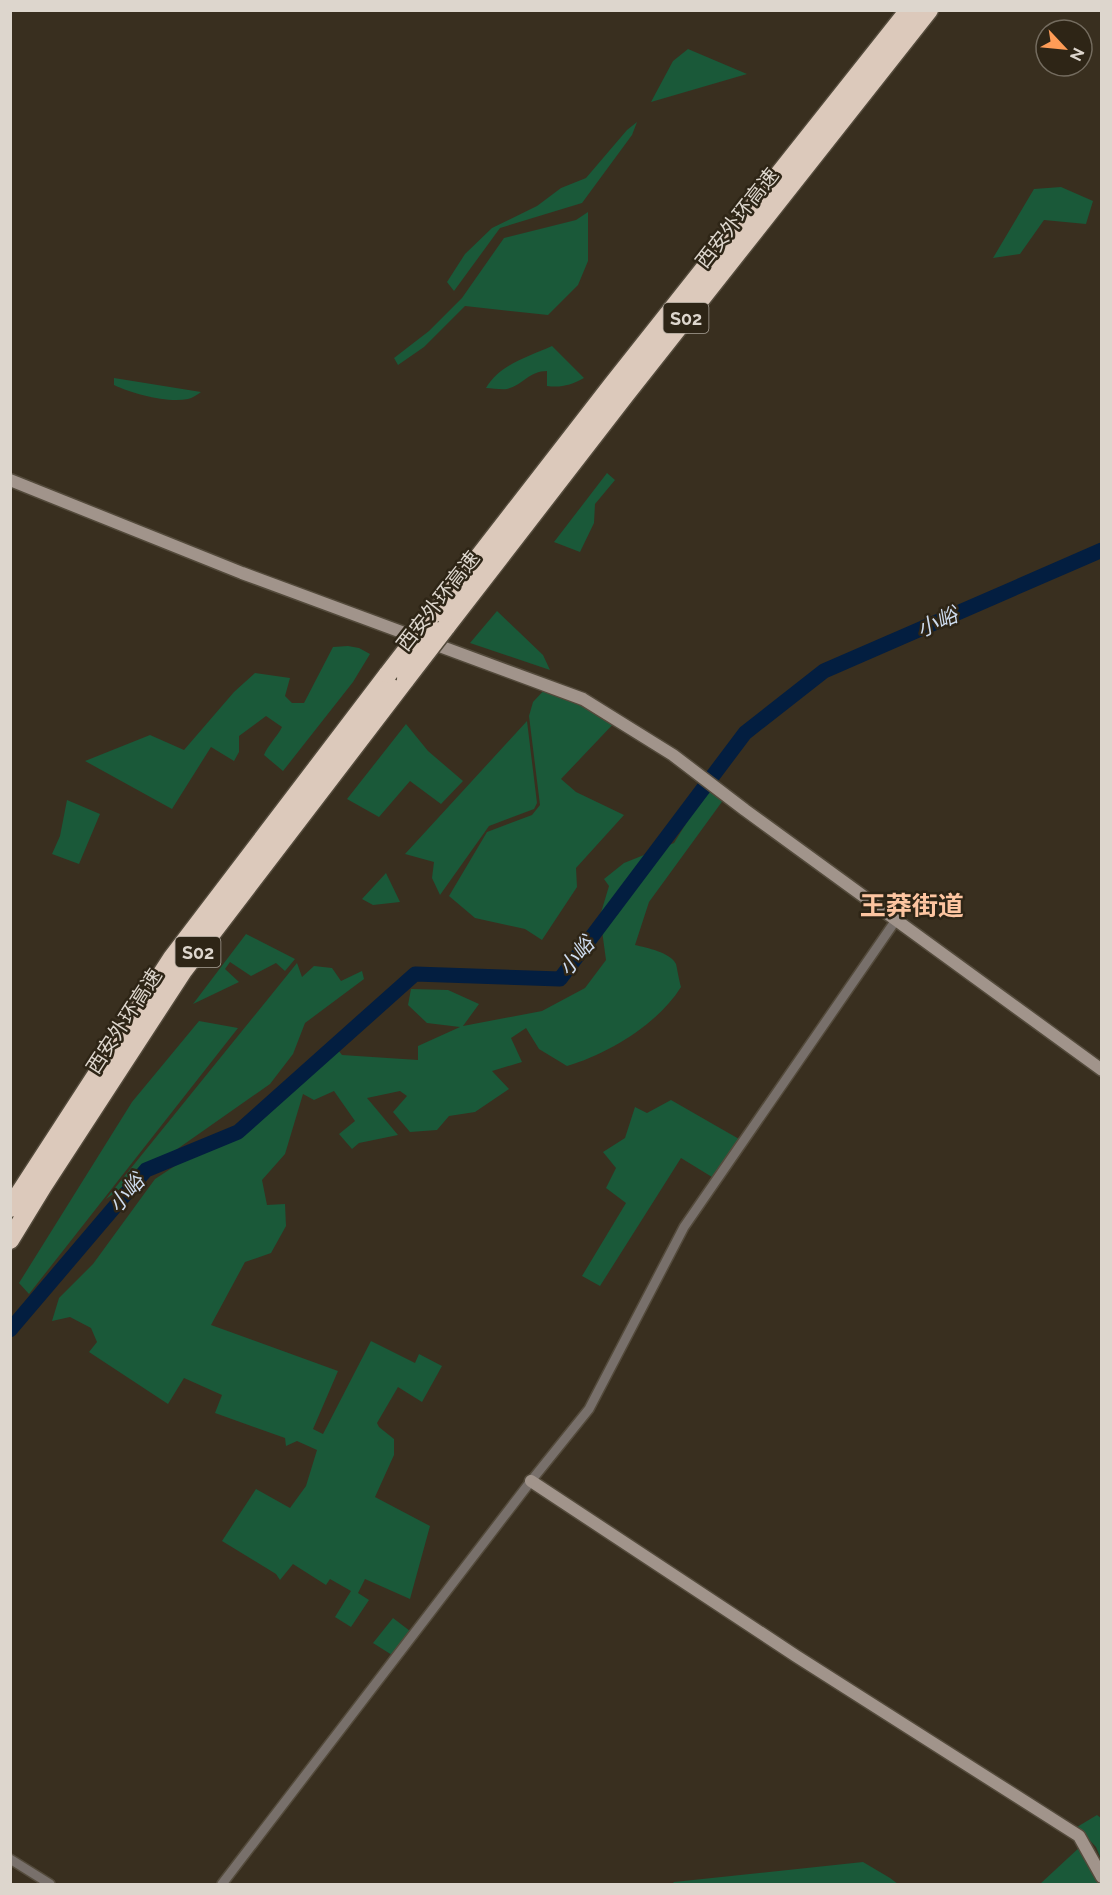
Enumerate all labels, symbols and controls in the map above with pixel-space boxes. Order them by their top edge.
north arrow [1034,18,1094,78]
text: N [1066,45,1088,64]
street label: 西安外环高速 [691,163,783,273]
road number: S02 [664,303,708,333]
street label: 西安外环高速 [392,546,484,656]
water label: 小峪 [913,601,964,642]
district label: 王莽街道 [860,891,964,921]
water label: 小峪 [553,930,601,980]
road number: S02 [176,937,220,967]
street label: 西安外环高速 [81,964,167,1078]
water label: 小峪 [103,1167,151,1217]

